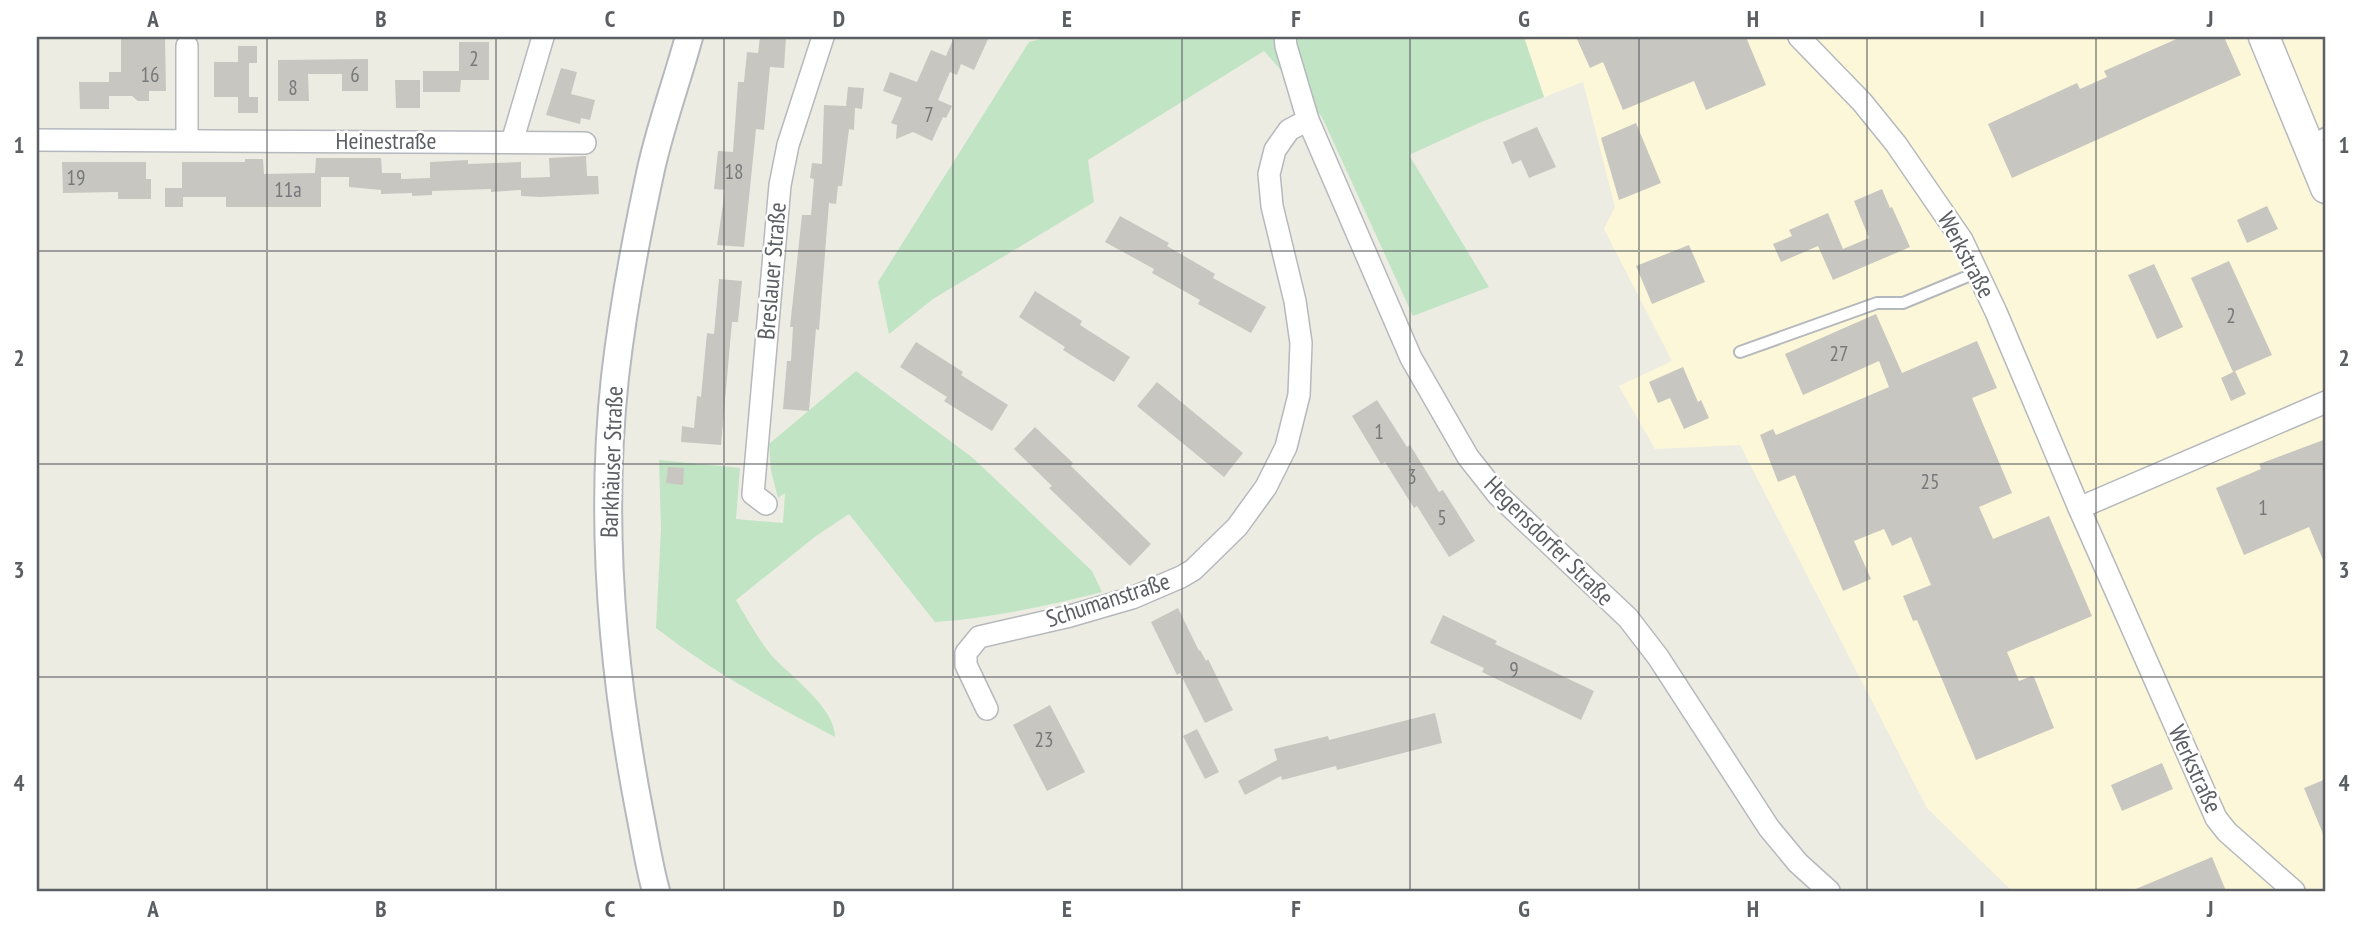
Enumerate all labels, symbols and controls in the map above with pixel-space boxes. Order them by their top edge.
text: A [146,4,159,33]
text: B [375,4,387,33]
text: C [605,4,616,33]
text: D [833,4,845,33]
text: E [1062,4,1072,33]
text: F [1291,4,1301,33]
text: G [1518,4,1530,33]
text: H [1747,4,1759,33]
text: I [1979,4,1985,33]
text: J [2206,4,2213,33]
house number: 2 [469,45,479,72]
house number: 16 [141,61,159,88]
house number: 6 [350,61,360,88]
house number: 8 [288,74,298,101]
house number: 7 [924,101,934,128]
street label: Heinestraße [336,125,436,156]
text: 1 [14,130,25,159]
text: 1 [2339,130,2350,159]
house number: 18 [725,158,743,185]
house number: 19 [67,164,85,191]
house number: 11a [274,176,302,203]
street label: Breslauer Straße [750,201,793,341]
street label: Werkstraße [1931,206,2002,303]
house number: 2 [2226,302,2236,329]
house number: 27 [1830,340,1848,367]
text: 2 [14,343,25,372]
text: 2 [2339,343,2350,372]
street label: Barkhäuser Straße [593,386,630,538]
house number: 1 [1374,418,1384,445]
house number: 3 [1407,463,1417,490]
house number: 25 [1921,468,1939,495]
street label: Hegensdorfer Straße [1478,469,1621,612]
house number: 1 [2258,494,2268,521]
house number: 5 [1437,504,1447,531]
text: 3 [14,555,25,584]
text: 3 [2339,555,2350,584]
street label: Schumanstraße [1042,565,1174,634]
house number: 9 [1509,656,1519,683]
street label: Werkstraße [2162,720,2229,818]
house number: 23 [1035,726,1053,753]
text: 4 [14,768,25,797]
text: 4 [2339,768,2350,797]
text: A [146,894,159,923]
text: B [375,894,387,923]
text: C [605,894,616,923]
text: D [833,894,845,923]
text: E [1062,894,1072,923]
text: F [1291,894,1301,923]
text: G [1518,894,1530,923]
text: H [1747,894,1759,923]
text: I [1979,894,1985,923]
text: J [2206,894,2213,923]

